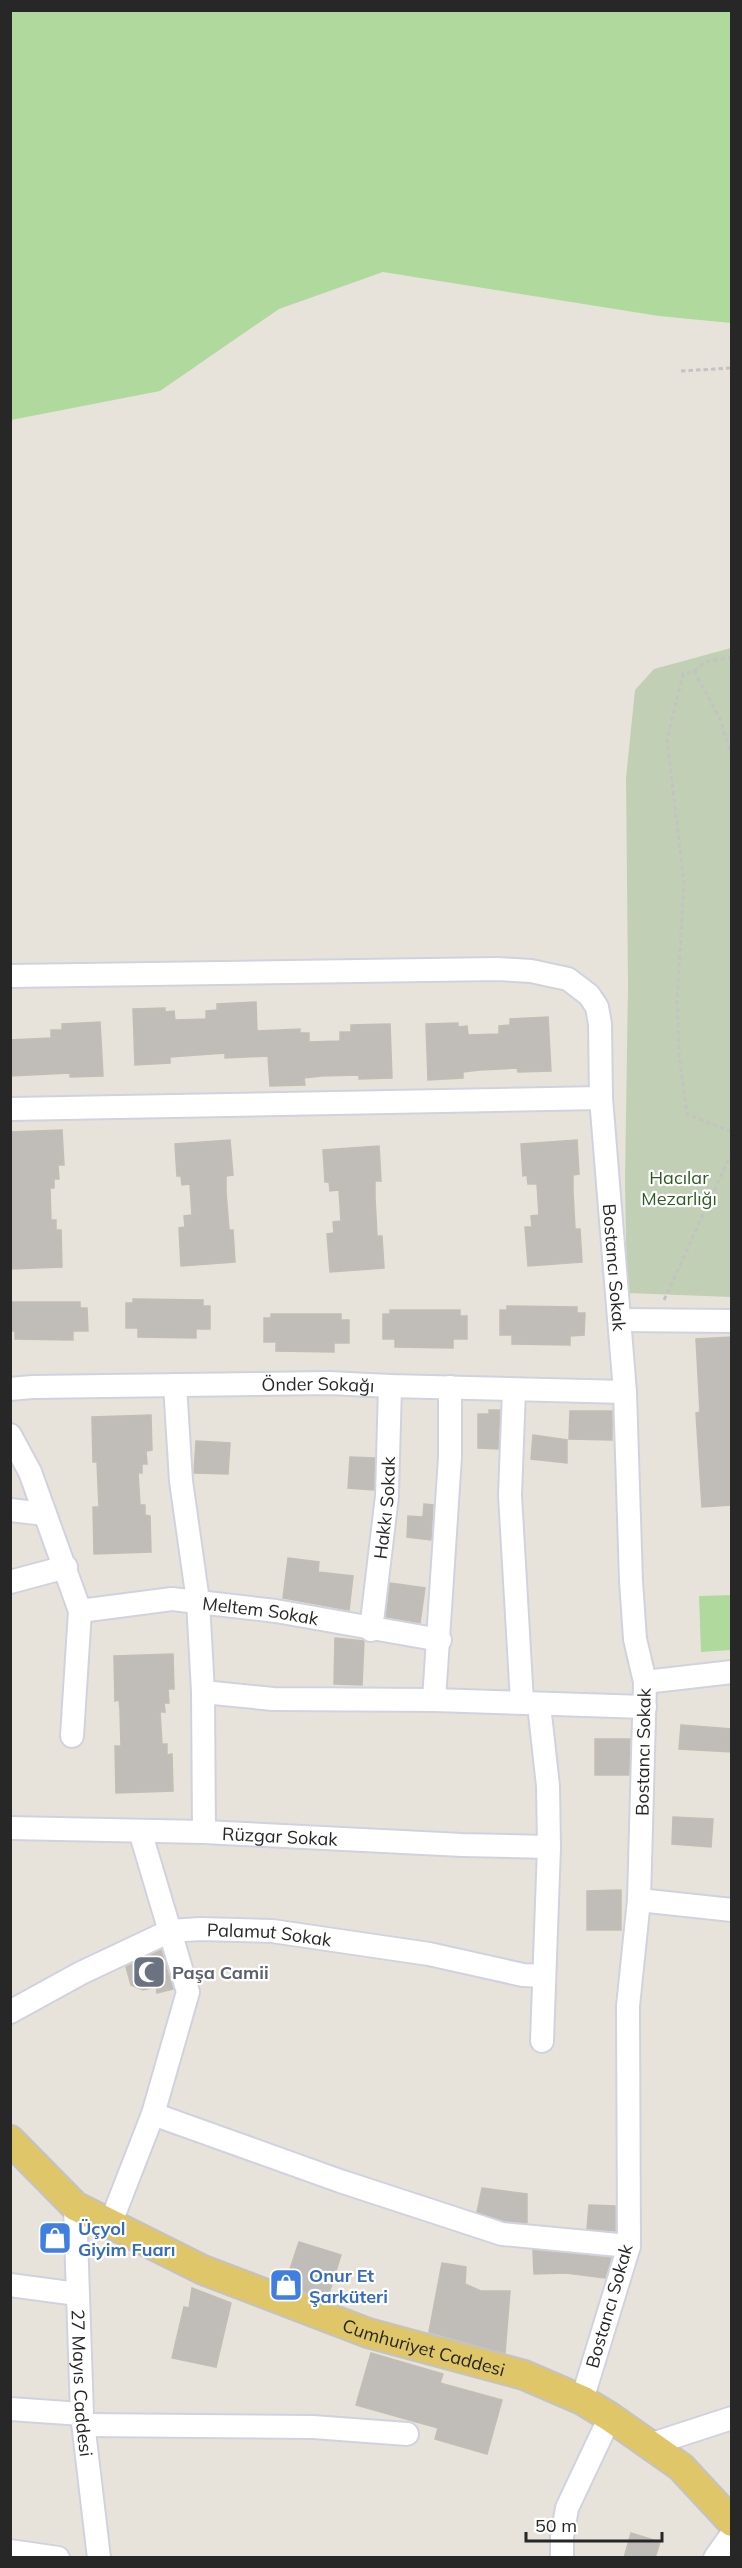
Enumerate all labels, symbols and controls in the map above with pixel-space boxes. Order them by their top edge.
park label: Hacılar Mezarlığı [641,1166,717,1210]
street label: Bostancı Sokak [598,1203,632,1333]
street label: Önder Sokağı [261,1372,375,1397]
street label: Hakkı Sokak [368,1455,400,1560]
street label: Meltem Sokak [201,1591,321,1630]
street label: Bostancı Sokak [630,1687,656,1816]
street label: Rüzgar Sokak [221,1821,339,1850]
street label: Palamut Sokak [207,1918,334,1951]
mosque icon: Paşa Camii [131,1954,167,1990]
place label: Paşa Camii [172,1961,269,1984]
place label: Üçyol Giyim Fuarı [78,2217,175,2261]
shop icon: Üçyol Giyim Fuarı [37,2220,73,2256]
street label: Bostancı Sokak [580,2241,638,2371]
place label: Onur Et Şarküteri [309,2264,388,2308]
shop icon: Onur Et Şarküteri [268,2267,304,2303]
street label: 27 Mayıs Caddesi [67,2309,98,2458]
street label: Cumhuriyet Caddesi [339,2313,508,2381]
scale bar [526,2505,662,2543]
text: 50 m [535,2514,577,2537]

